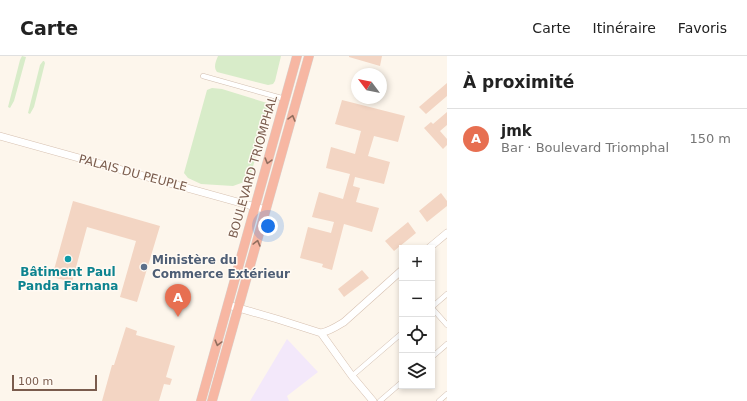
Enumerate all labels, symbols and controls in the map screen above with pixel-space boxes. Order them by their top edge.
text: Carte [20,17,78,39]
text: Carte [532,20,571,36]
text: Itinéraire [593,20,656,36]
text: Favoris [678,20,727,36]
north arrow [351,68,387,104]
text: À proximité [463,72,574,92]
street label: BOULEVARD TRIOMPHAL [226,94,280,240]
one-way arrow [287,115,296,122]
text: jmk [501,122,532,140]
text: A [471,131,481,146]
text: 150 m [689,131,731,146]
text: Bar · Boulevard Triomphal [501,140,669,155]
street label: PALAIS DU PEUPLE [77,152,189,194]
one-way arrow [264,157,273,164]
your location [258,216,278,236]
one-way arrow [252,240,261,247]
map controls [399,245,435,389]
button: + [399,245,435,281]
place label: Ministère du Commerce Extérieur [152,253,290,281]
marker: Bâtiment Paul Panda Farnana [63,254,73,264]
marker: Ministère du Commerce Extérieur [139,262,149,272]
place label: Bâtiment Paul Panda Farnana [18,265,118,293]
button: − [399,281,435,317]
pin: A [165,284,191,317]
button: locate [399,317,435,353]
one-way arrow [214,340,222,346]
button: layers [399,353,435,389]
scale bar [12,373,97,392]
text: 100 m [18,375,53,388]

